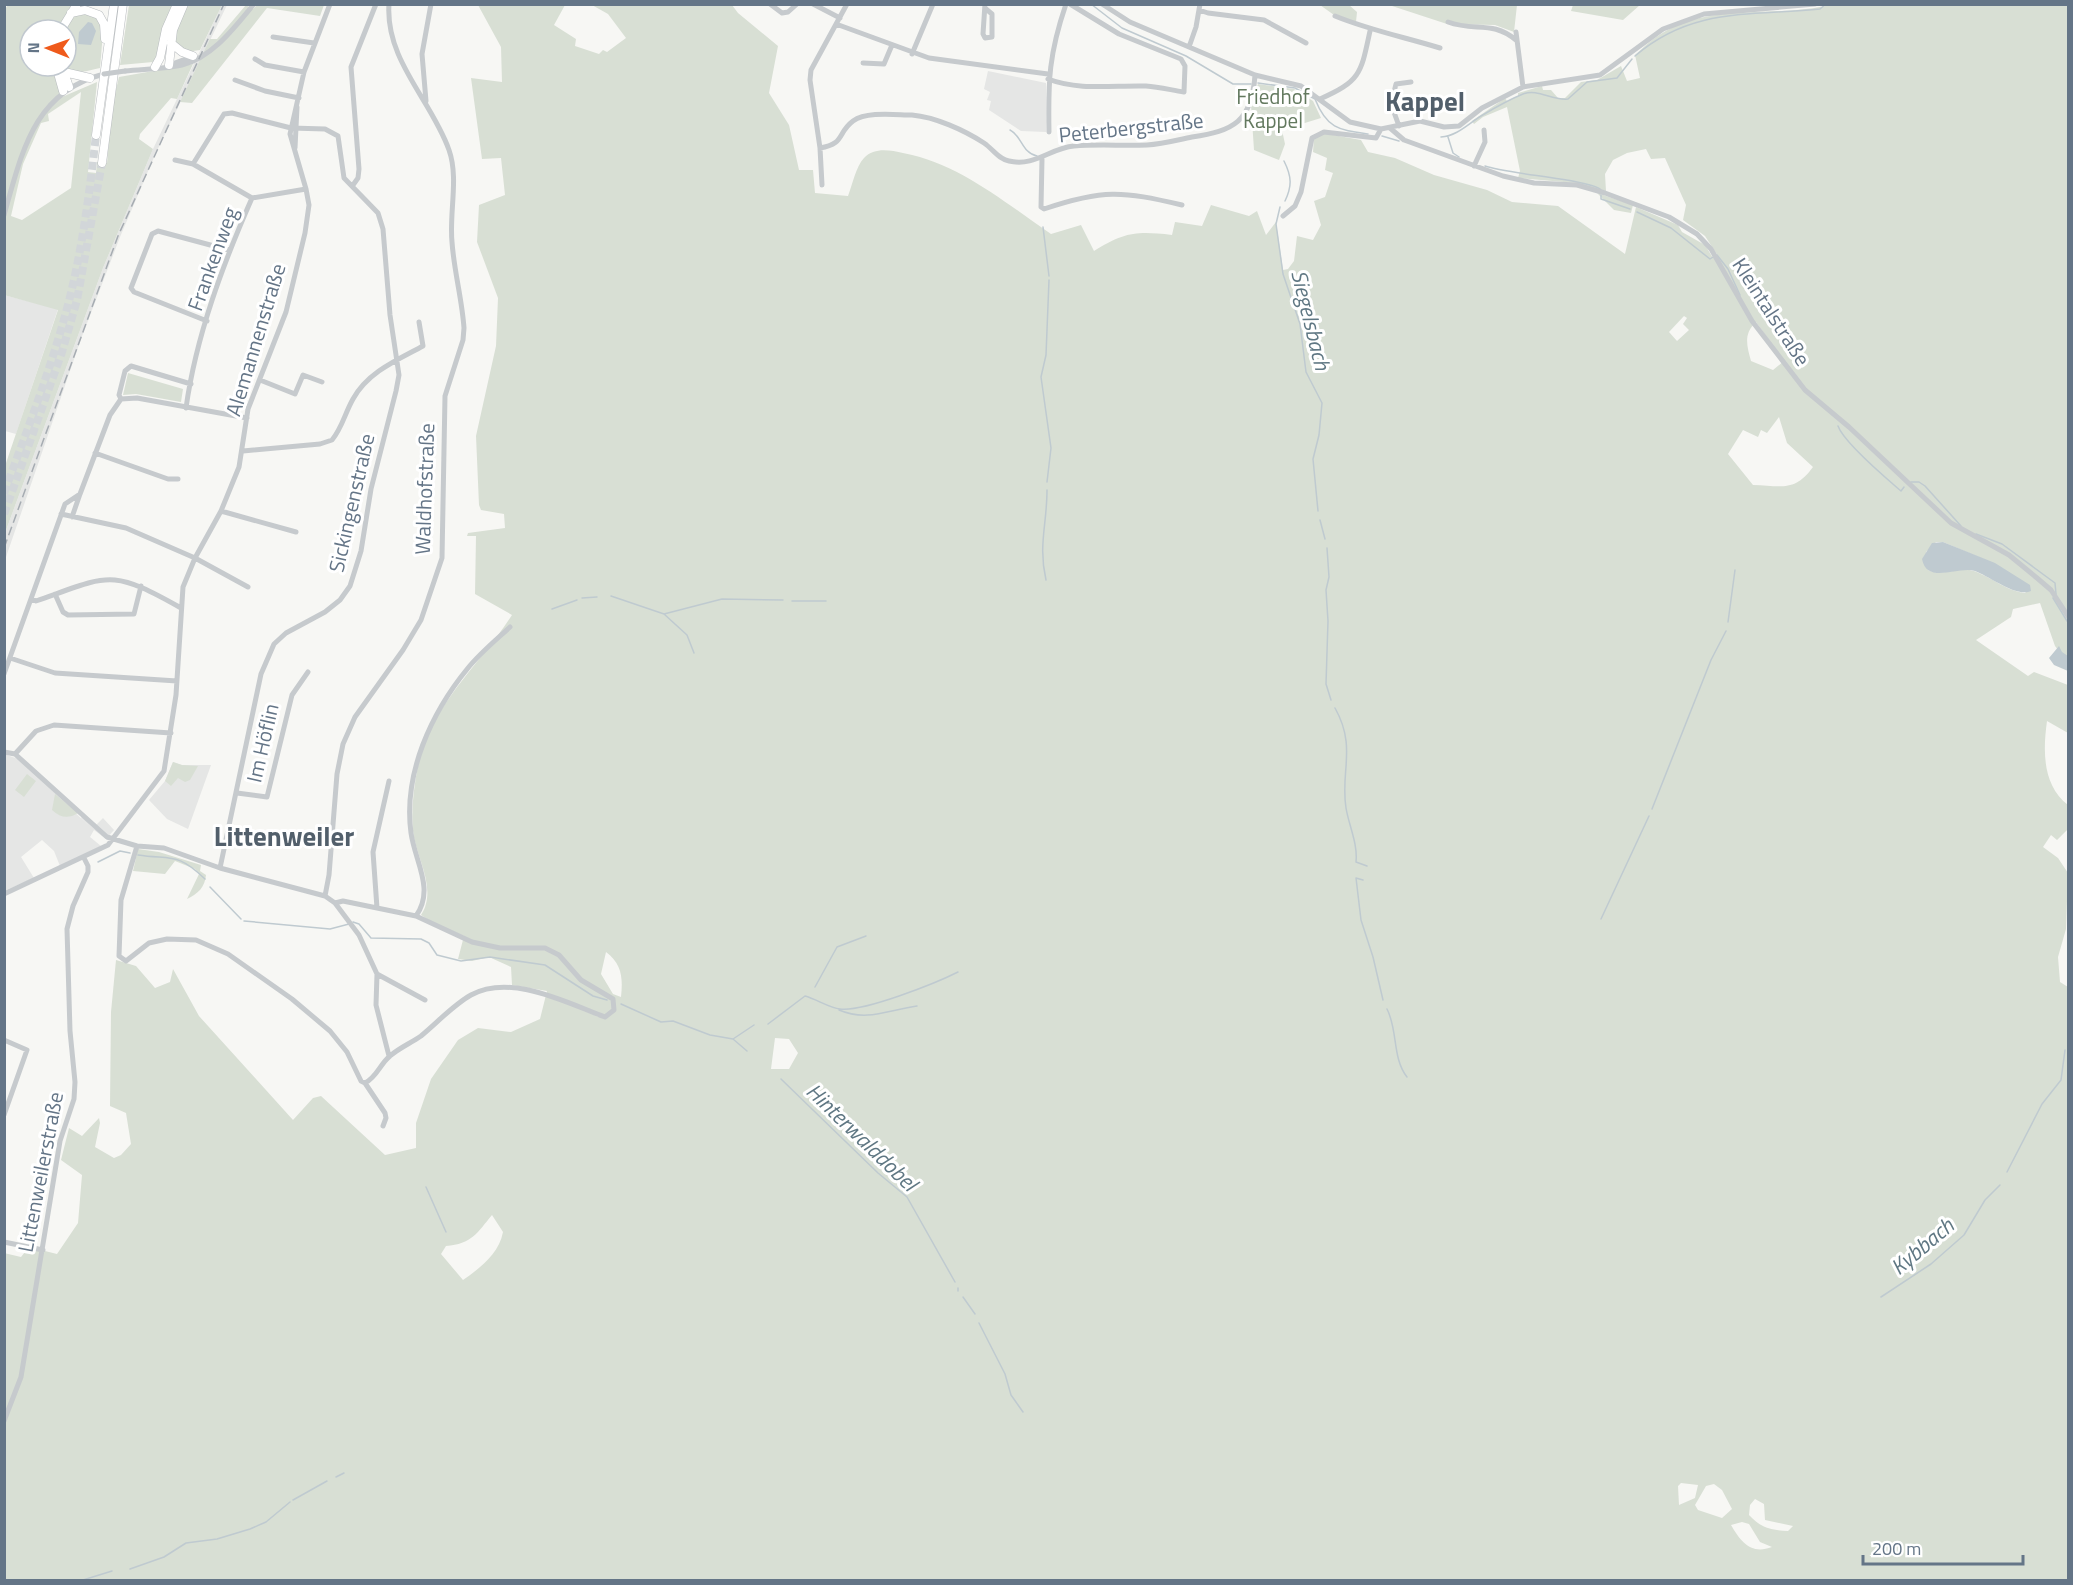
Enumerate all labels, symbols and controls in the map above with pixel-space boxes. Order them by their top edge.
north arrow [18,18,78,78]
text: N [21,42,45,53]
park label: Friedhof Kappel [1236,80,1310,136]
district label: Kappel [1385,80,1465,121]
street label: Peterbergstraße [1057,103,1205,151]
street label: Frankenweg [178,202,246,315]
street label: Kleintalstraße [1725,251,1819,372]
street label: Alemannenstraße [217,259,293,420]
water label: Siegelsbach [1282,266,1340,375]
street label: Waldhofstraße [406,423,442,555]
street label: Sickingenstraße [320,430,383,575]
street label: Im Höflin [237,700,287,785]
district label: Littenweiler [214,815,354,856]
water label: Hinterwalddobel [799,1075,927,1201]
street label: Littenweilerstraße [9,1089,71,1255]
water label: Kybbach [1883,1209,1962,1283]
scale bar [1863,1528,2024,1566]
text: 200 m [1872,1535,1921,1562]

